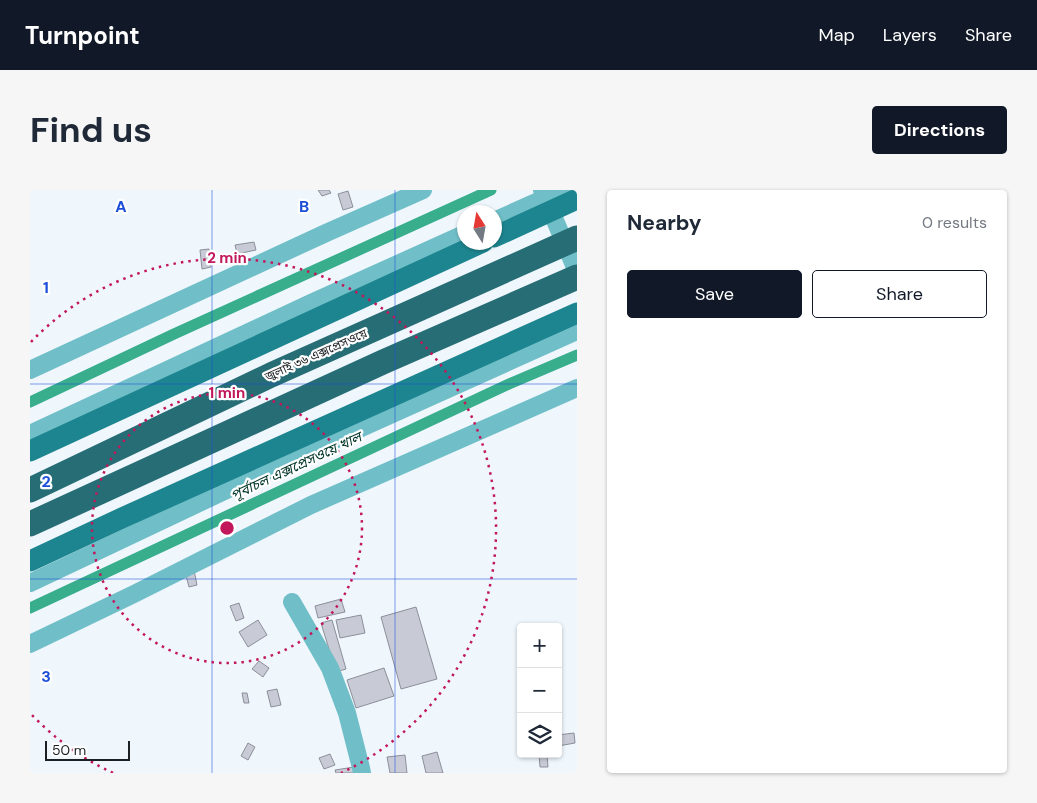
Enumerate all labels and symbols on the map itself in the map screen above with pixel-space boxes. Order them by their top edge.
text: A [115,196,127,217]
text: B [299,196,309,217]
north arrow [457,205,502,250]
text: 2 min [207,248,247,268]
text: 1 [43,277,49,298]
street label: জুলাই ৩৬ এক্সপ্রেসওয়ে [261,325,370,385]
text: 1 min [209,383,245,403]
water label: পূর্বাচল এক্সপ্রেসওয়ে খাল [228,427,367,504]
text: 2 [41,471,51,492]
centre of rings [218,519,236,537]
text: 3 [41,666,51,687]
scale bar [45,738,130,761]

